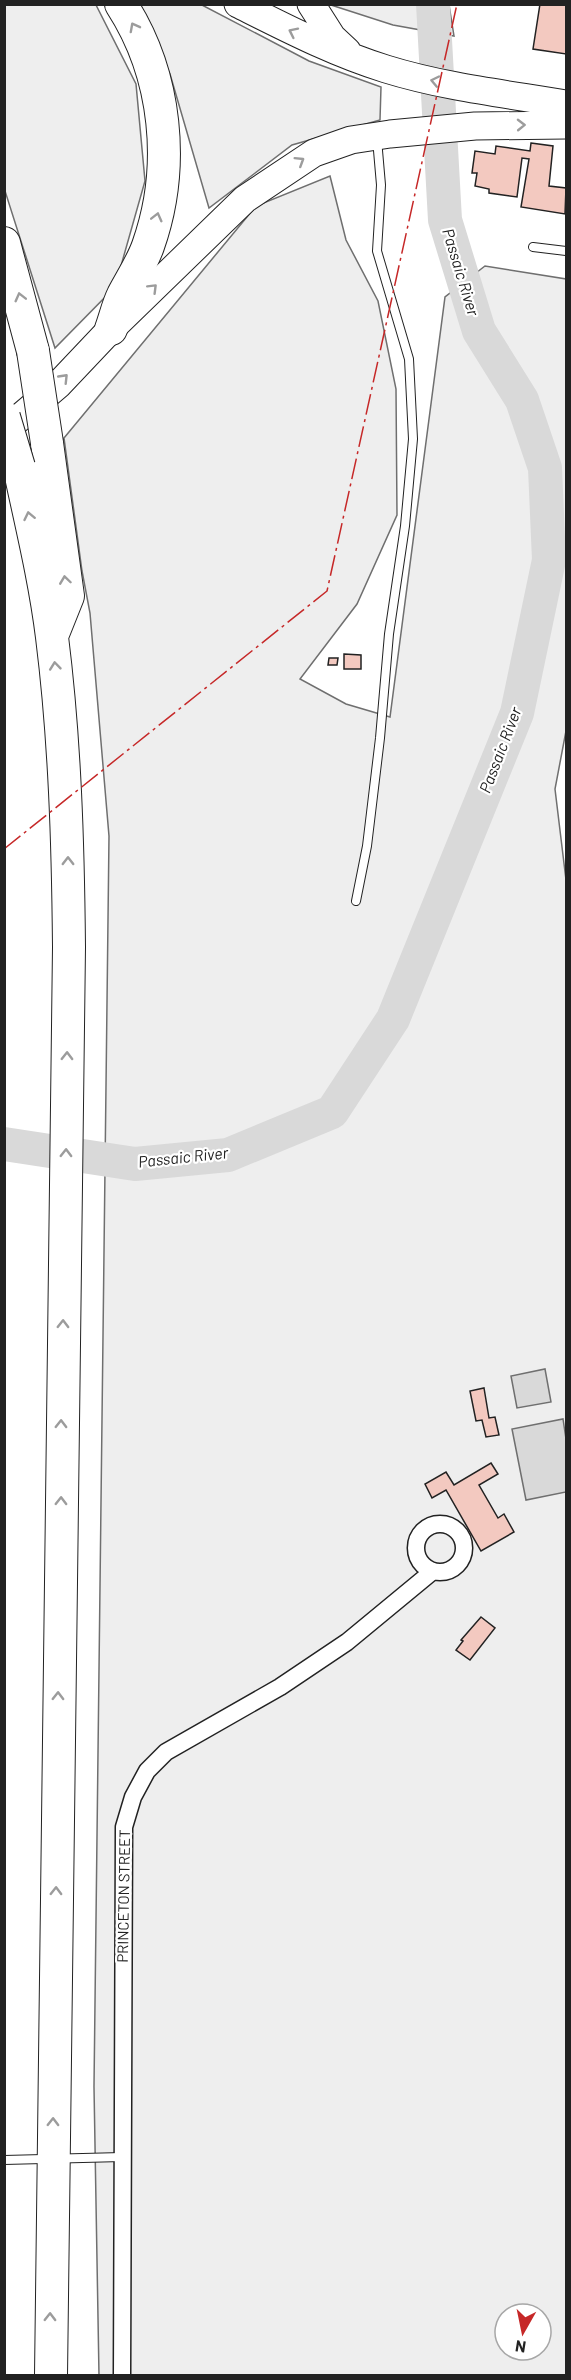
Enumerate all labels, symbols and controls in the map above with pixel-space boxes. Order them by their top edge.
one-way arrow [130,23,141,34]
one-way arrow [289,27,300,39]
one-way arrow [430,75,440,88]
one-way arrow [516,119,525,131]
one-way arrow [294,157,304,169]
one-way arrow [149,212,162,222]
water label: Passaic River [439,226,484,319]
one-way arrow [146,284,156,295]
one-way arrow [14,292,27,302]
one-way arrow [57,375,68,385]
one-way arrow [24,511,37,521]
one-way arrow [60,576,72,585]
one-way arrow [49,662,62,671]
water label: Passaic River [474,703,525,795]
one-way arrow [62,856,74,865]
one-way arrow [61,1051,74,1060]
water label: Passaic River [137,1142,230,1171]
one-way arrow [60,1148,72,1157]
one-way arrow [57,1319,69,1328]
one-way arrow [55,1420,67,1429]
one-way arrow [54,1497,67,1506]
one-way arrow [52,1692,64,1701]
street label: PRINCETON STREET [113,1829,133,1963]
one-way arrow [49,1887,62,1896]
one-way arrow [47,2118,59,2127]
north arrow [493,2302,553,2362]
one-way arrow [44,2313,57,2322]
text: N [514,2337,527,2358]

